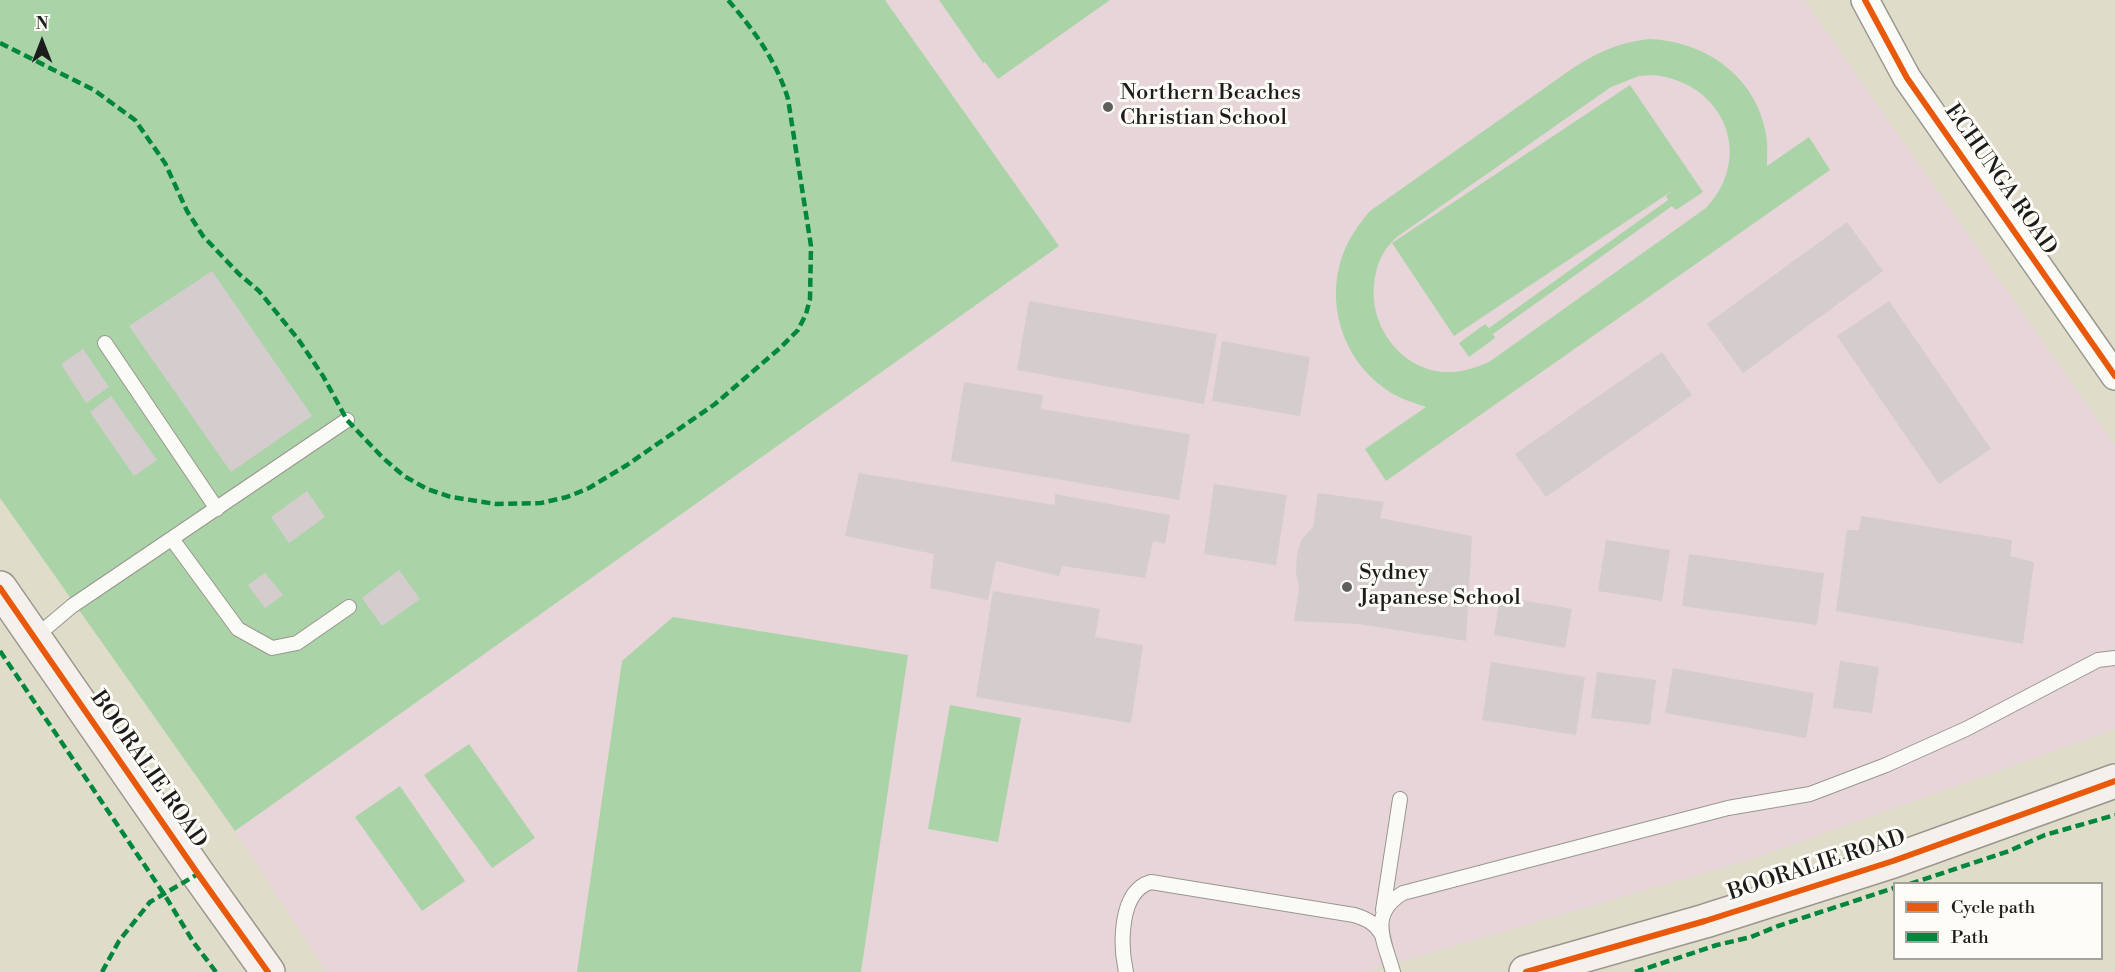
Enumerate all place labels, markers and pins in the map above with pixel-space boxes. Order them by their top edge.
place label: Northern Beaches Christian School [1120,81,1301,132]
marker: Northern Beaches Christian School [1101,100,1115,114]
place label: Sydney Japanese School [1359,561,1521,612]
marker: Sydney Japanese School [1340,580,1354,594]

